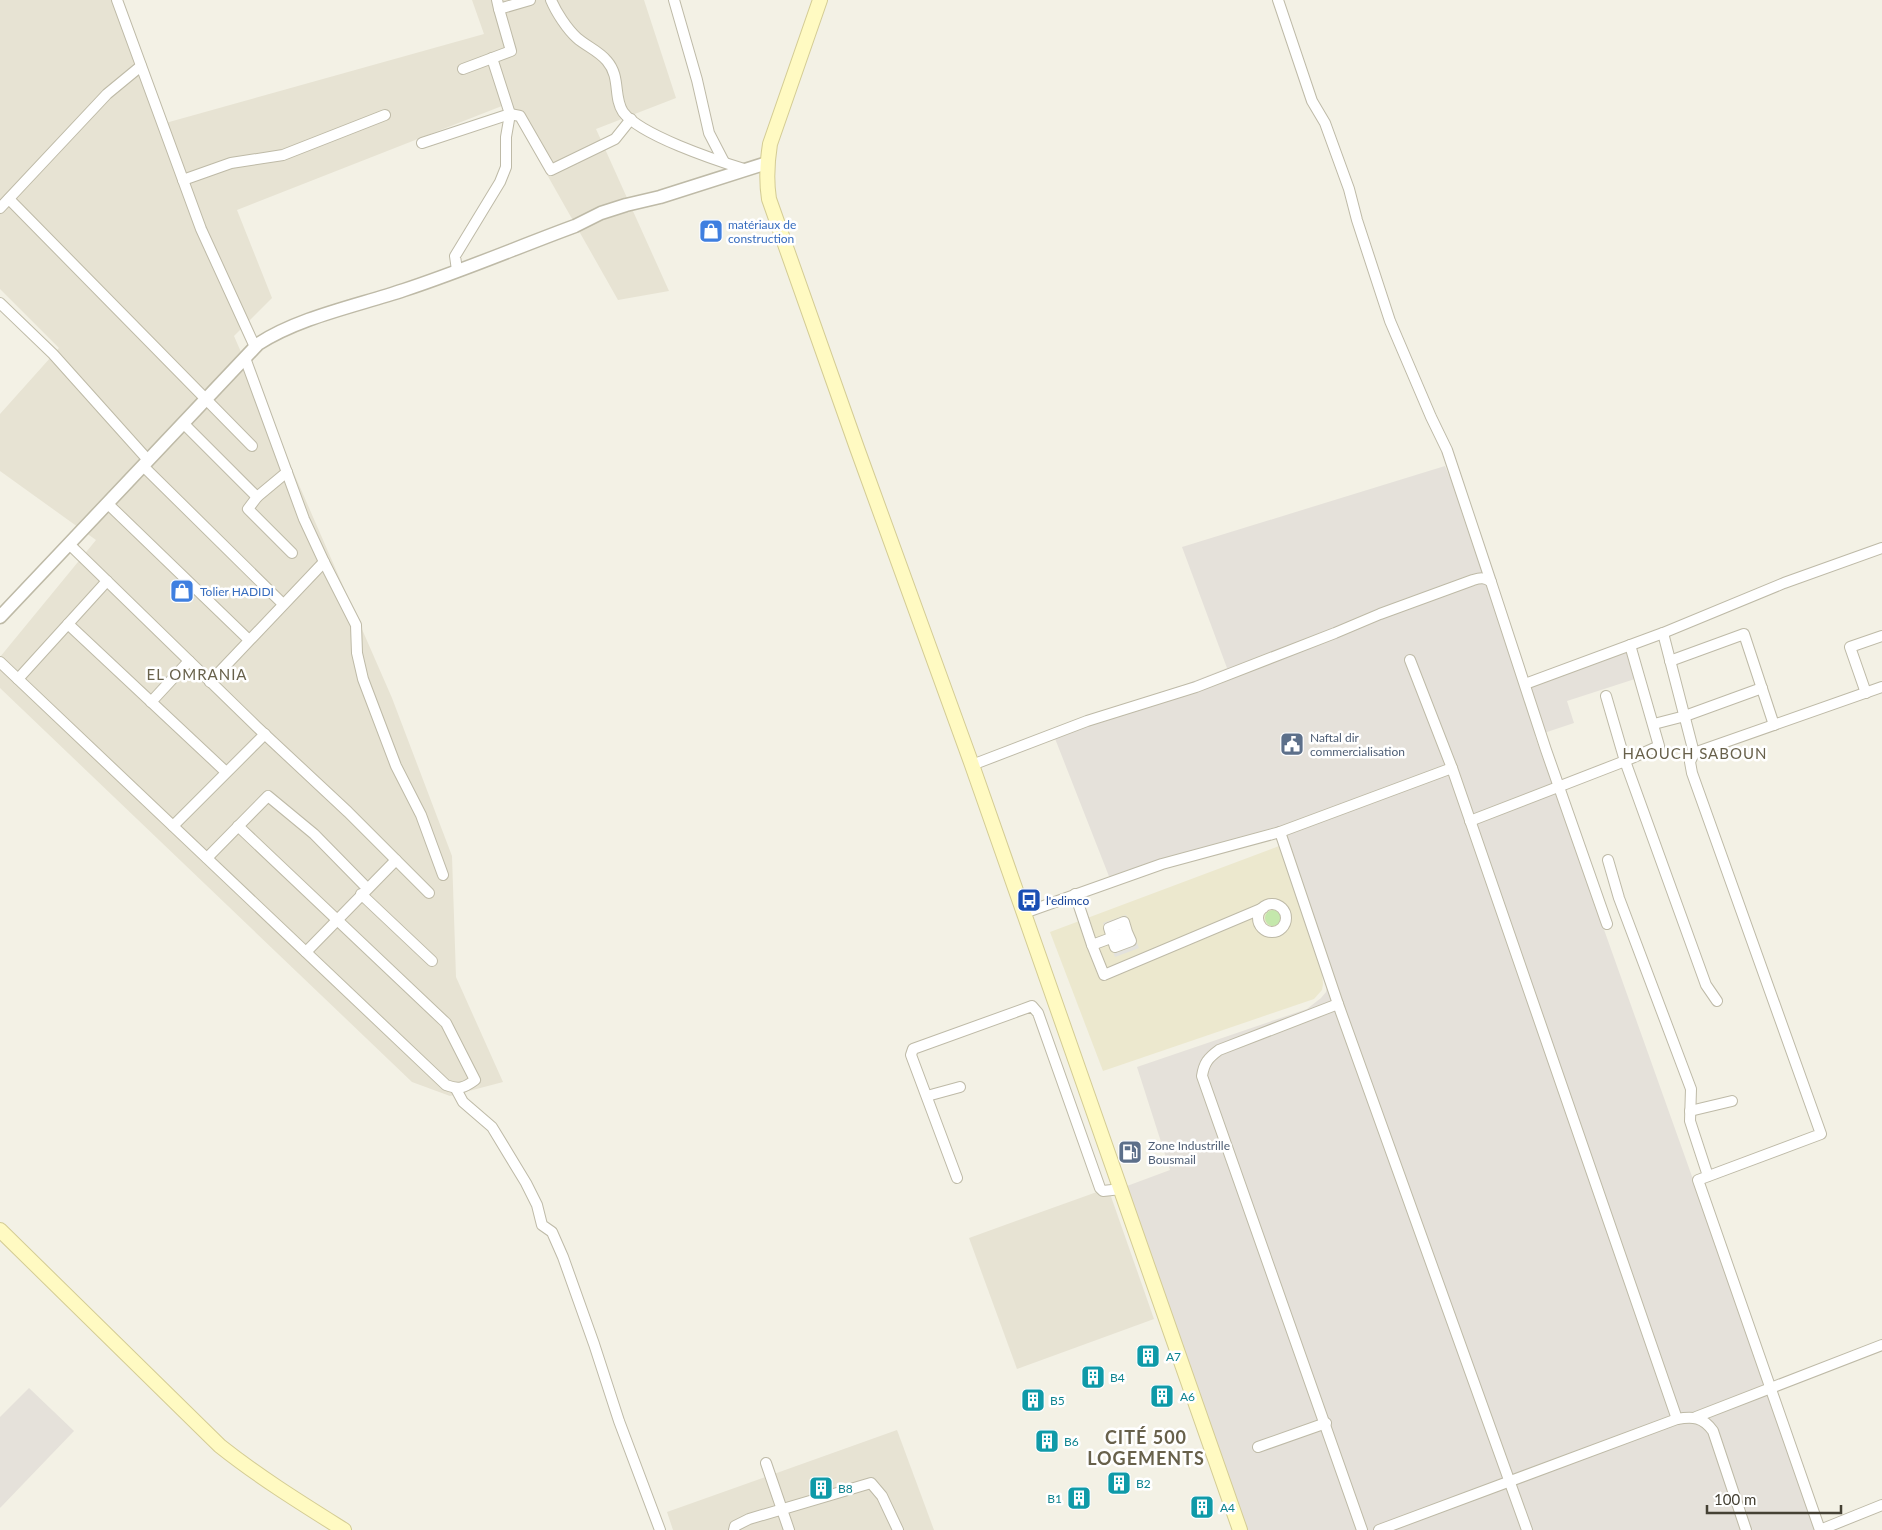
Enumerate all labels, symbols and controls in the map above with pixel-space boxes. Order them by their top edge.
place label: matériaux de construction [728,217,796,246]
shop icon: matériaux de construction [698,218,724,244]
shop icon: Tolier HADIDI [169,578,195,604]
place label: Tolier HADIDI [200,584,274,599]
district label: EL OMRANIA [146,665,248,683]
place label: Naftal dir commercialisation [1310,730,1405,759]
public building icon: Naftal dir commercialisation [1279,731,1305,757]
district label: HAOUCH SABOUN [1623,744,1767,762]
bus stop icon: l'edimco [1016,887,1042,913]
place label: l'edimco [1046,893,1089,908]
place label: Zone Industrille Bousmail [1148,1138,1230,1167]
fuel station icon: Zone Industrille Bousmail [1117,1139,1143,1165]
building icon: A7 [1135,1343,1161,1369]
place label: A7 [1166,1349,1181,1364]
building icon: B4 [1080,1364,1106,1390]
place label: B4 [1110,1370,1125,1385]
building icon: A6 [1149,1383,1175,1409]
building icon: B5 [1020,1387,1046,1413]
place label: A6 [1180,1389,1195,1404]
place label: B5 [1050,1393,1065,1408]
district label: CITÉ 500 LOGEMENTS [1087,1426,1205,1469]
building icon: B6 [1034,1428,1060,1454]
place label: B6 [1064,1434,1079,1449]
building icon: B2 [1106,1470,1132,1496]
building icon: B8 [808,1475,834,1501]
place label: B2 [1136,1476,1151,1491]
place label: B8 [838,1481,853,1496]
scale bar [1707,1482,1841,1514]
building icon: B1 [1066,1485,1092,1511]
text: 100 m [1714,1490,1756,1508]
place label: B1 [1047,1491,1062,1506]
building icon: A4 [1189,1494,1215,1520]
place label: A4 [1220,1500,1235,1515]

